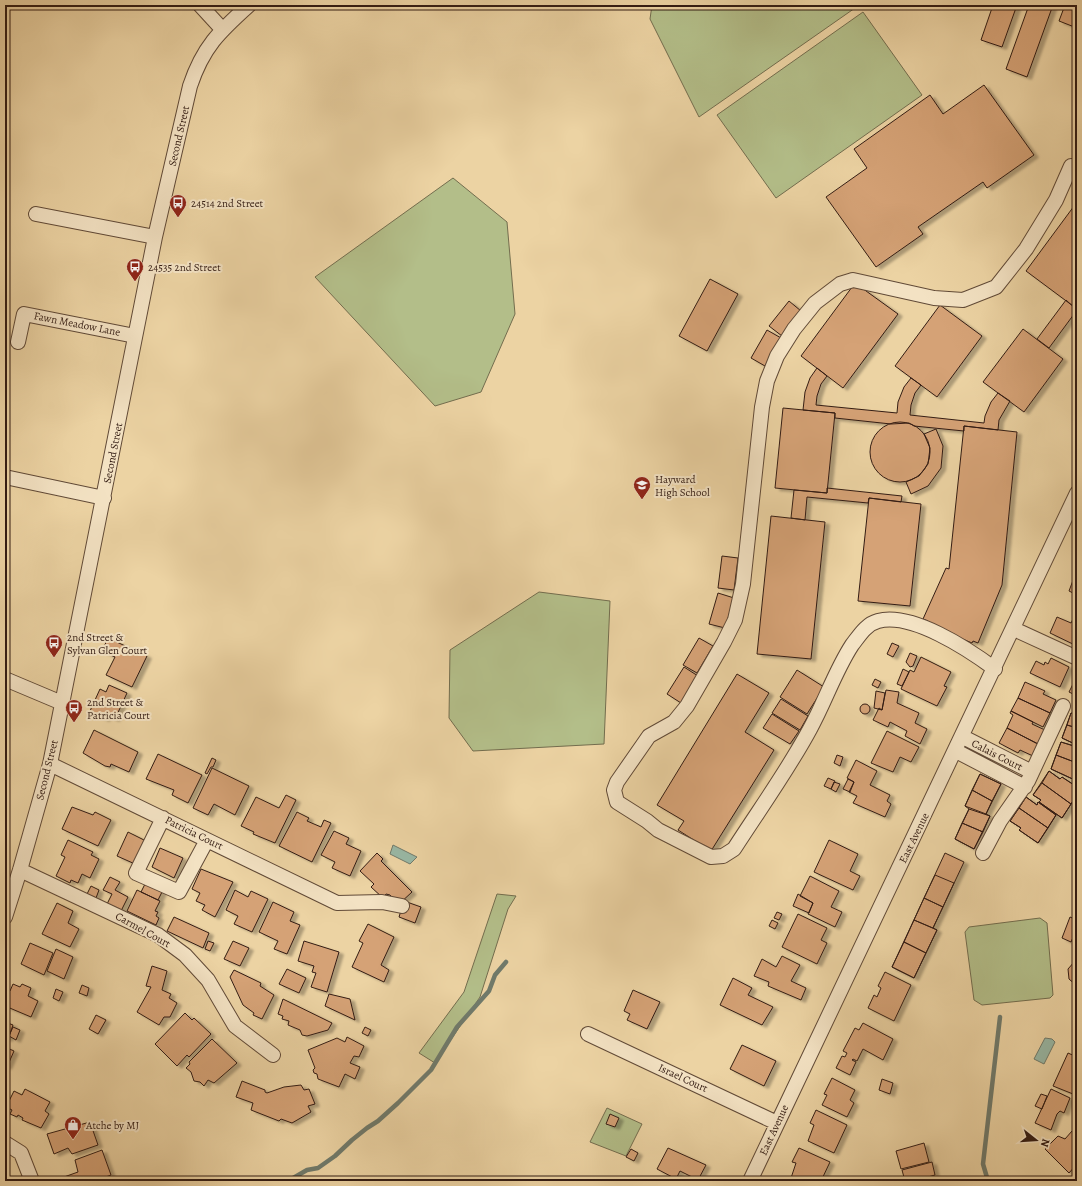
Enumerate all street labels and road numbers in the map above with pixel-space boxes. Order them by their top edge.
street label: Second Street [165,104,193,168]
street label: Fawn Meadow Lane [32,308,122,340]
street label: Second Street [100,421,126,485]
street label: Calais Court [969,736,1025,774]
street label: Second Street [32,738,62,802]
street label: East Avenue [895,810,933,866]
street label: Patricia Court [162,812,226,854]
street label: Carmel Court [113,909,174,952]
street label: Israel Court [656,1060,711,1096]
street label: East Avenue [756,1102,792,1158]

